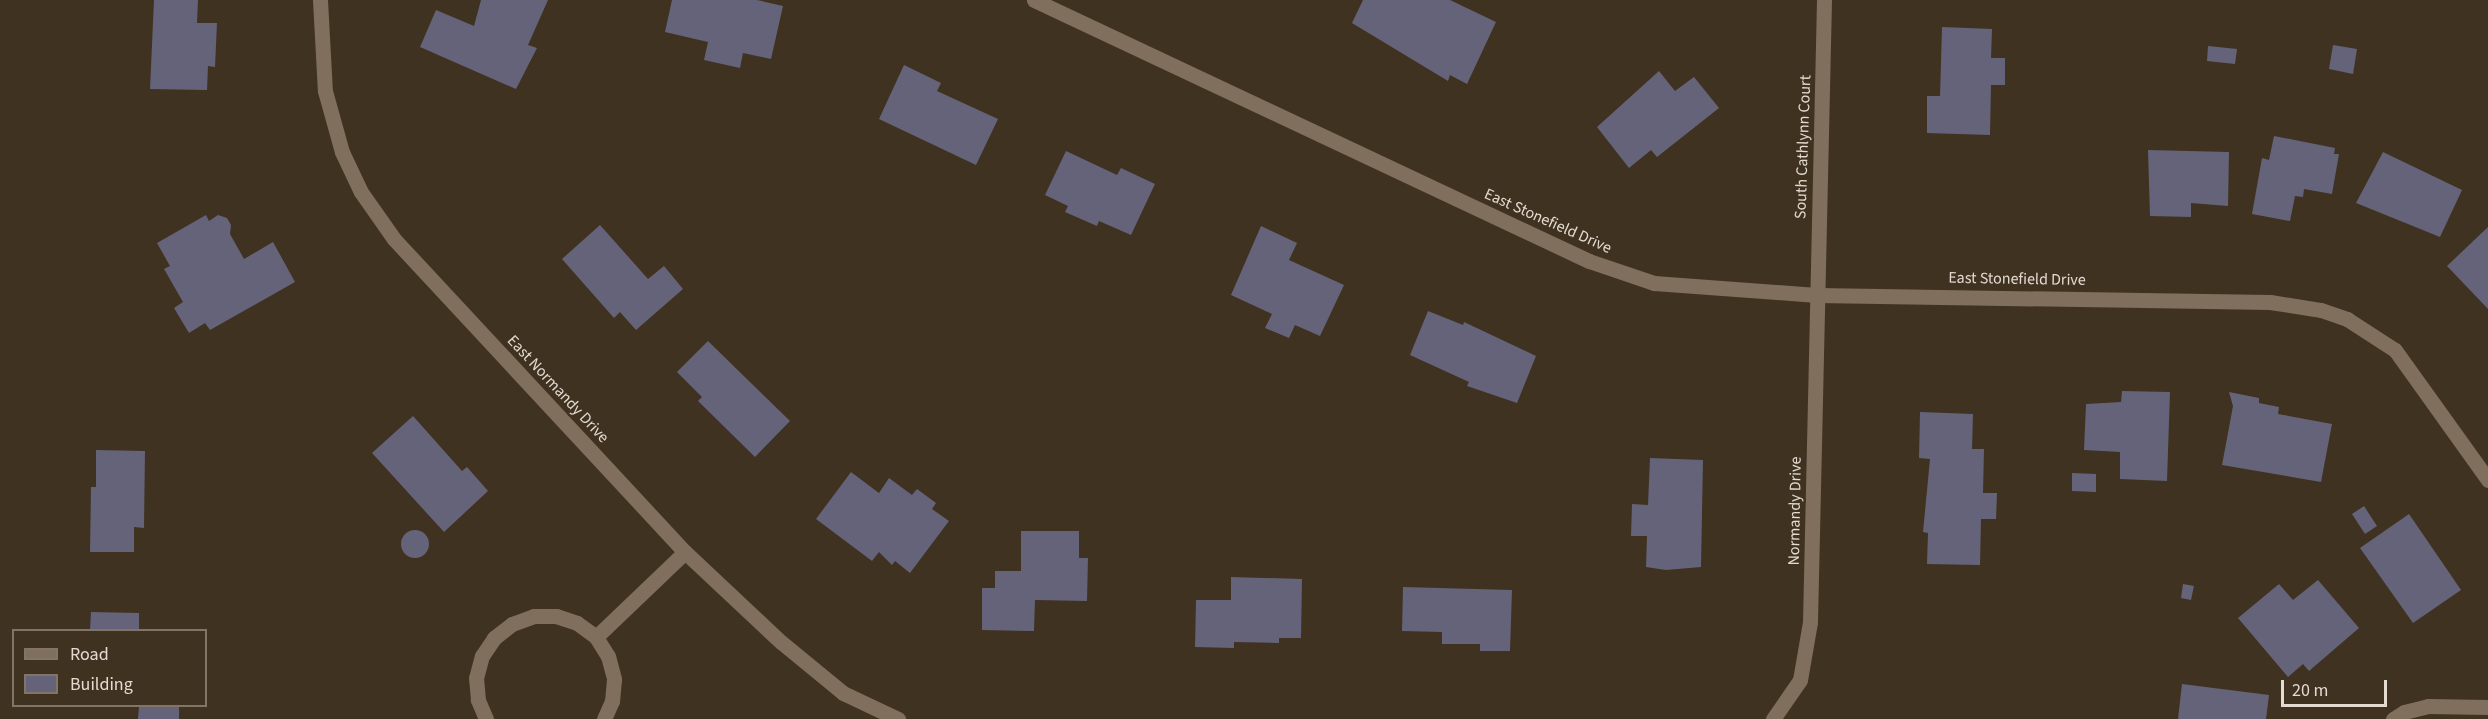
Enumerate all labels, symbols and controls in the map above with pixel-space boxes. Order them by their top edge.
street label: South Cathlynn Court [1791,75,1815,219]
street label: East Stonefield Drive [1481,184,1615,258]
street label: East Stonefield Drive [1948,268,2086,290]
street label: East Normandy Drive [503,331,613,447]
street label: Normandy Drive [1784,456,1806,566]
legend [12,629,207,707]
text: Road [70,642,109,667]
scale bar [2284,668,2390,706]
text: Building [70,672,133,697]
text: 20 m [2292,678,2328,703]

